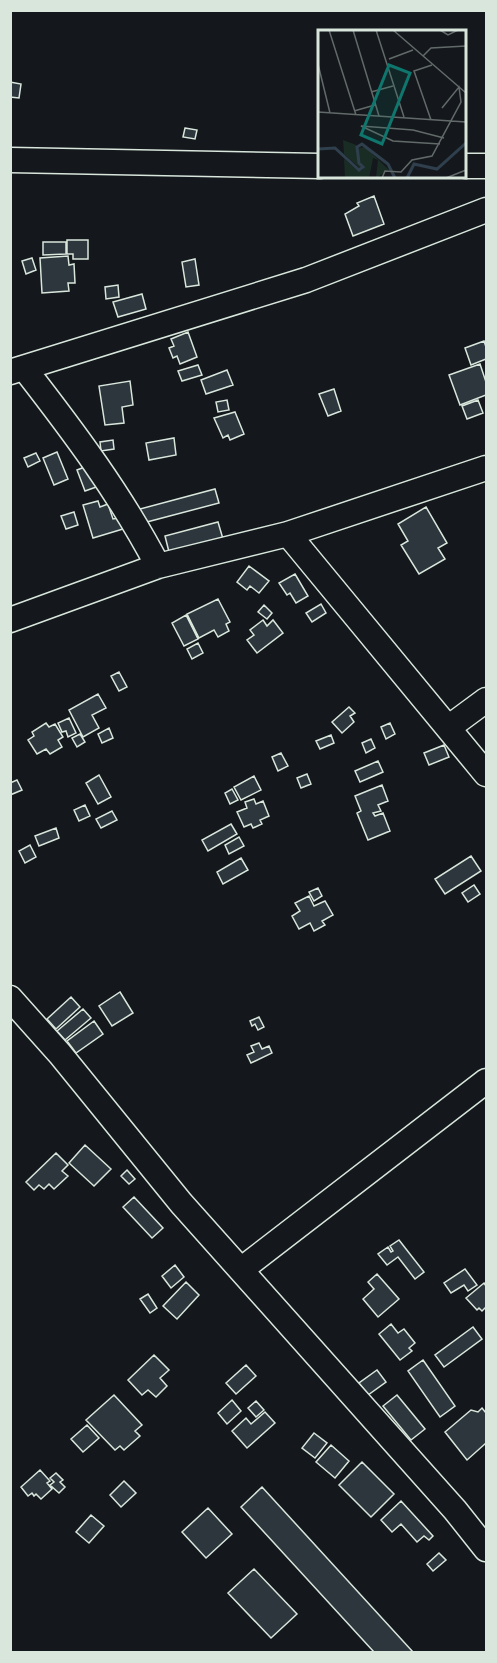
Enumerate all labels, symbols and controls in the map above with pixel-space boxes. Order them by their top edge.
inset map [318,30,467,178]

